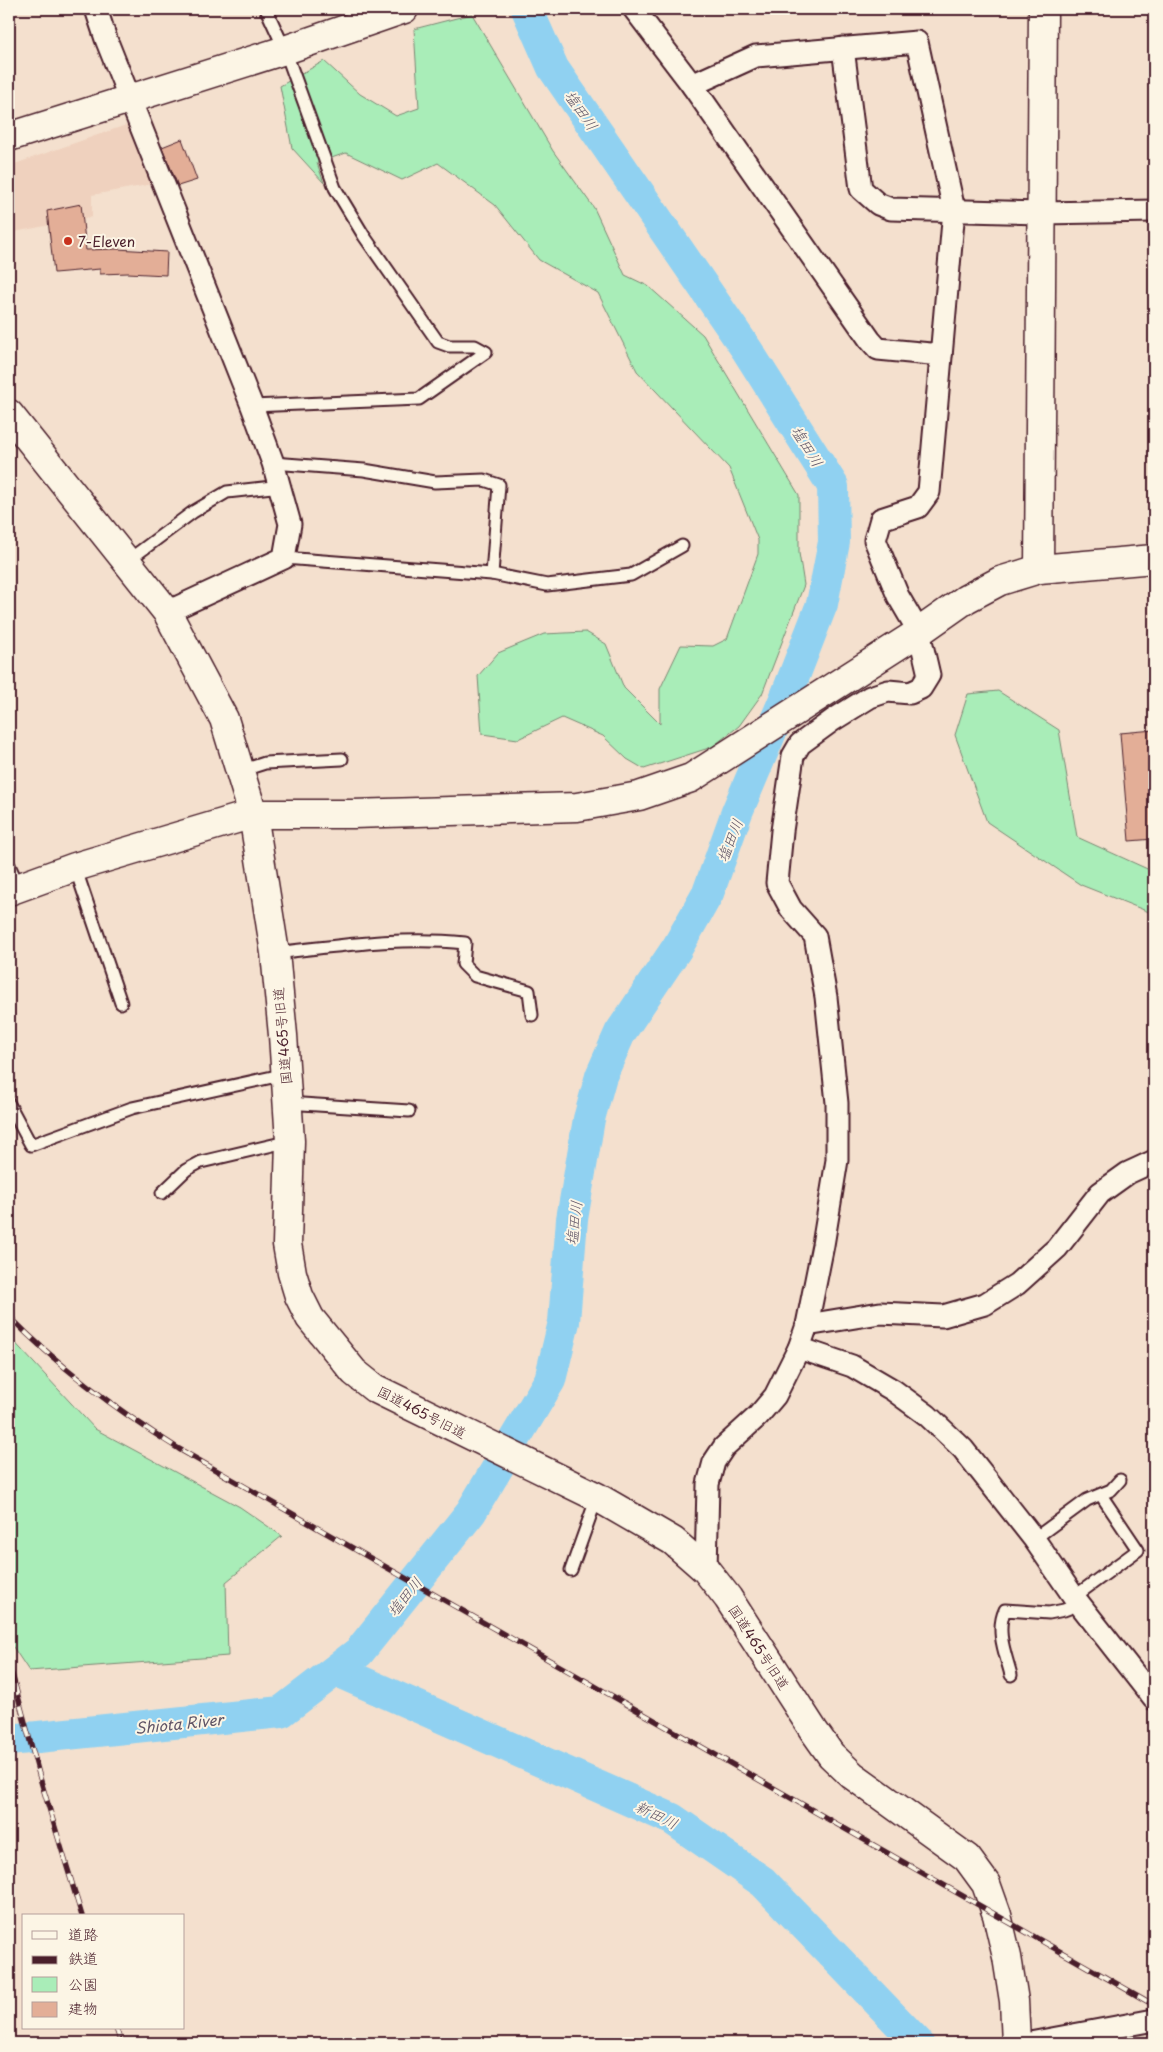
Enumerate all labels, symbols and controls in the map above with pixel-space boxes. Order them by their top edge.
water label: 塩田川 [560,85,604,135]
place label: 7-Eleven [78,231,135,252]
marker: 7-Eleven [62,235,74,247]
water label: 塩田川 [786,421,830,471]
water label: 塩田川 [710,815,748,865]
street label: 国道465号旧道 [267,986,297,1086]
water label: 塩田川 [559,1199,587,1247]
street label: 国道465号旧道 [374,1380,470,1444]
water label: 塩田川 [381,1571,427,1621]
street label: 国道465号旧道 [724,1600,794,1694]
water label: Shiota River [134,1707,226,1739]
water label: 新田川 [632,1794,682,1834]
legend [22,1914,185,2030]
text: 道路 [68,1922,98,1945]
text: 鉄道 [68,1946,98,1969]
text: 公園 [68,1972,98,1995]
text: 建物 [68,1996,98,2019]

